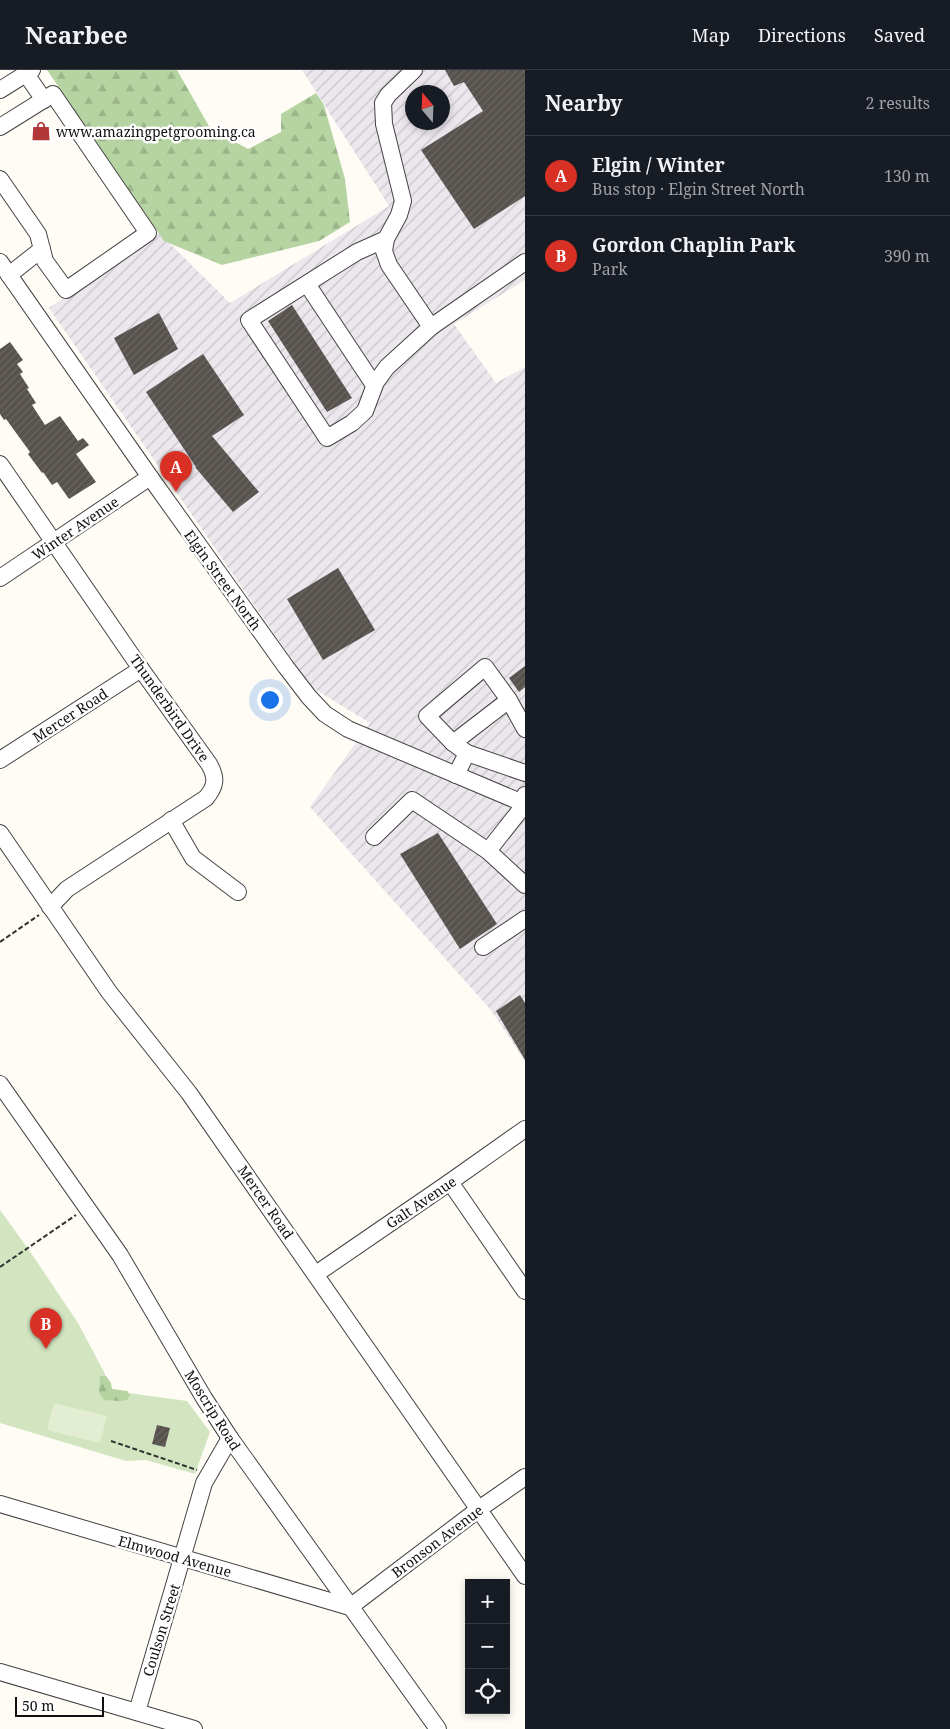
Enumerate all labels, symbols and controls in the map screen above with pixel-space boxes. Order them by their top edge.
text: Nearbee [25,18,128,51]
text: Map [692,23,730,47]
text: Directions [758,23,846,47]
text: Saved [874,23,925,47]
north arrow [405,85,450,130]
text: Nearby [545,89,623,117]
text: 2 results [866,92,930,114]
shop icon: www.amazingpetgrooming.ca [30,120,52,142]
place label: www.amazingpetgrooming.ca [56,122,256,141]
text: Elgin / Winter [592,152,725,178]
text: A [555,165,567,187]
text: 130 m [884,165,930,187]
text: Bus stop · Elgin Street North [592,178,805,200]
text: Gordon Chaplin Park [592,232,795,258]
text: B [556,245,566,267]
text: 390 m [884,245,930,267]
text: Park [592,258,628,280]
pin: A [160,451,192,492]
street label: Winter Avenue [28,492,122,564]
street label: Elgin Street North [180,526,266,634]
street label: Thunderbird Drive [126,651,214,765]
street label: Mercer Road [29,684,111,746]
your location [257,687,283,713]
street label: Mercer Road [234,1162,299,1243]
street label: Galt Avenue [382,1172,460,1232]
pin: B [30,1308,62,1349]
street label: Moscrip Road [181,1366,246,1454]
street label: Bronson Avenue [387,1500,487,1582]
street label: Elmwood Avenue [116,1531,234,1581]
map controls [465,1579,510,1714]
button: + [465,1579,510,1624]
street label: Coulson Street [138,1581,184,1679]
button: − [465,1624,510,1669]
button: locate [465,1669,510,1714]
scale bar [15,1694,104,1717]
text: 50 m [22,1696,55,1715]

